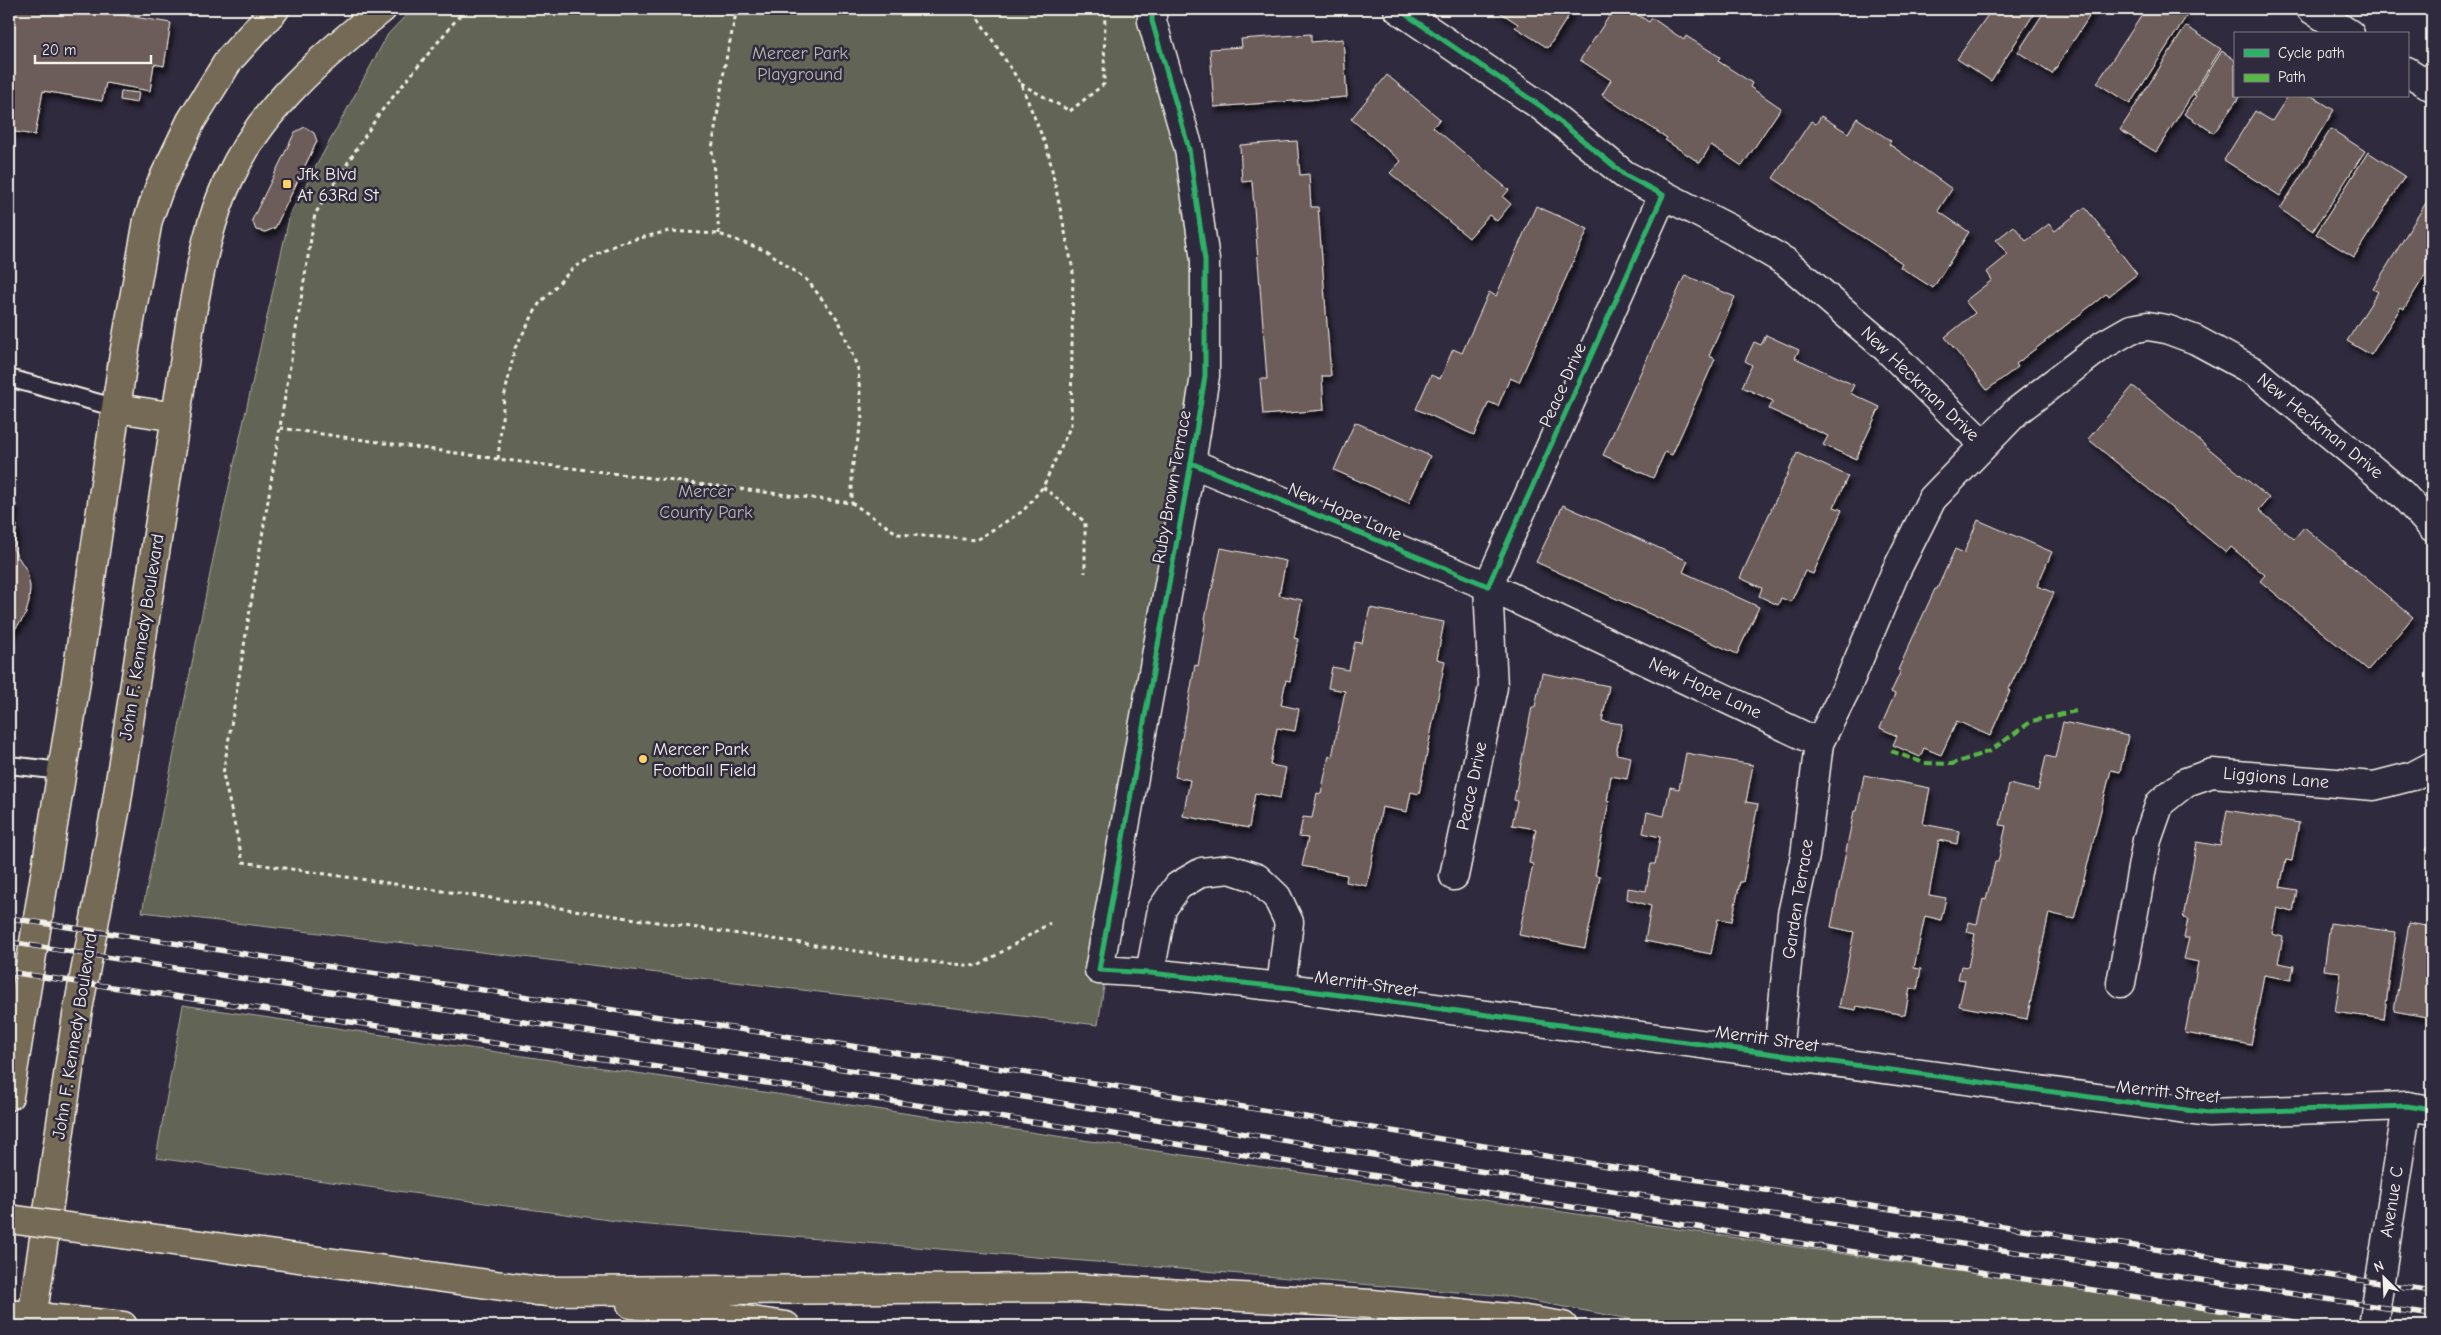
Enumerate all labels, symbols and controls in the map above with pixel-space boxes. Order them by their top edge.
scale bar [35,32,151,64]
legend [2234,32,2408,98]
text: 20 m [42,41,76,59]
park label: Mercer Park Playground [752,43,848,85]
text: Cycle path [2278,44,2345,62]
text: Path [2278,68,2306,86]
place label: Jfk Blvd At 63Rd St [297,164,379,206]
marker: Jfk Blvd At 63Rd St [281,178,293,190]
street label: New Heckman Drive [1857,322,1983,446]
street label: Peace Drive [1535,340,1591,430]
street label: New Heckman Drive [2253,369,2387,483]
street label: Ruby Brown Terrace [1148,409,1196,565]
street label: New Hope Lane [1285,479,1405,545]
park label: Mercer County Park [659,481,753,523]
street label: John F. Kennedy Boulevard [115,532,169,742]
street label: New Hope Lane [1645,653,1765,723]
place label: Mercer Park Football Field [653,739,756,781]
street label: Peace Drive [1452,740,1492,832]
marker: Mercer Park Football Field [637,753,649,765]
street label: Liggions Lane [2222,763,2330,793]
street label: Garden Terrace [1778,837,1818,961]
street label: John F. Kennedy Boulevard [48,931,102,1141]
street label: Merritt Street [1313,966,1420,1002]
street label: Merritt Street [1714,1021,1821,1057]
street label: Merritt Street [2115,1076,2222,1108]
street label: Avenue C [2376,1165,2408,1239]
north arrow [2358,1252,2408,1302]
text: N [2371,1257,2387,1276]

